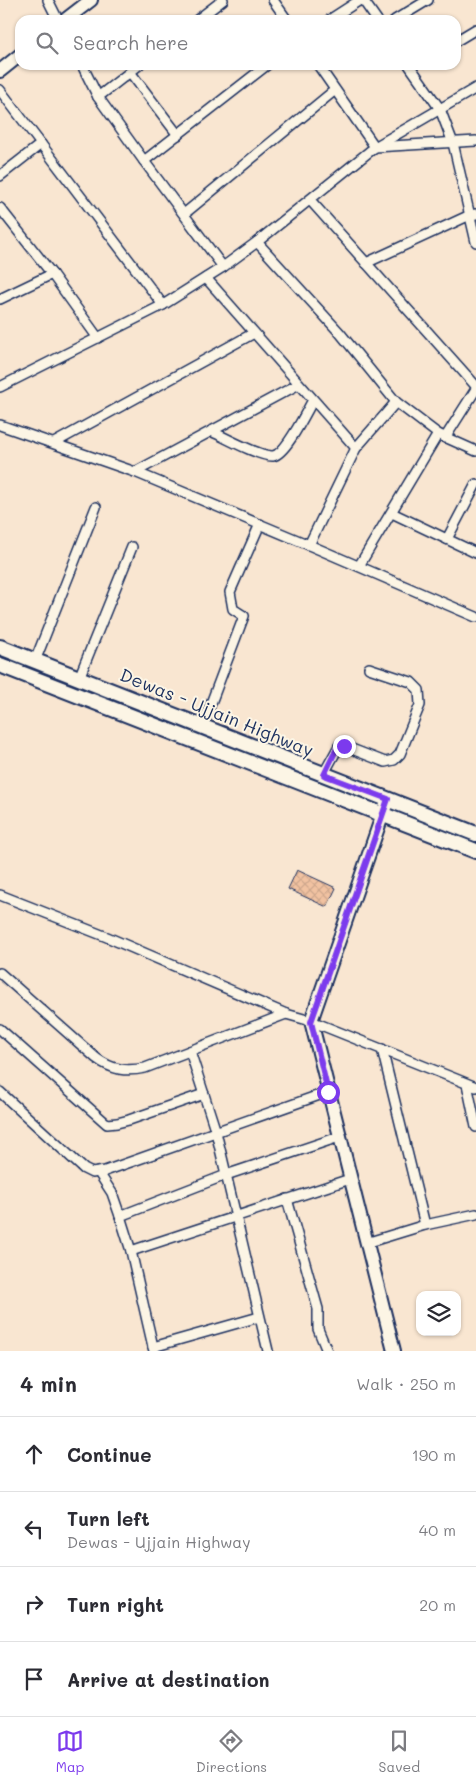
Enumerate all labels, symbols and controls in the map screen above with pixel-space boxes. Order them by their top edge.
search box [15,15,461,70]
icon: search [33,29,61,57]
text: Search here [73,30,189,55]
street label: Dewas - Ujjain Highway [117,662,317,762]
route end [333,735,356,758]
route start [317,1081,340,1104]
map controls [416,1291,461,1336]
button: layers [416,1291,461,1336]
text: 4 min [20,1370,77,1397]
text: Walk · 250 m [356,1373,456,1394]
icon: ahead [20,1440,48,1468]
text: Continue [67,1442,152,1467]
text: 190 m [412,1444,456,1465]
text: Turn left [67,1506,150,1531]
icon: left [20,1515,48,1543]
text: 40 m [419,1519,456,1540]
text: Dewas - Ujjain Highway [67,1531,251,1552]
icon: right [20,1590,48,1618]
text: Turn right [67,1592,164,1617]
text: 20 m [419,1594,456,1615]
icon: arrive [20,1665,48,1693]
text: Arrive at destination [67,1667,270,1692]
tab: Map [56,1727,84,1776]
tab: Directions [196,1727,267,1776]
tab: Saved [379,1727,420,1776]

